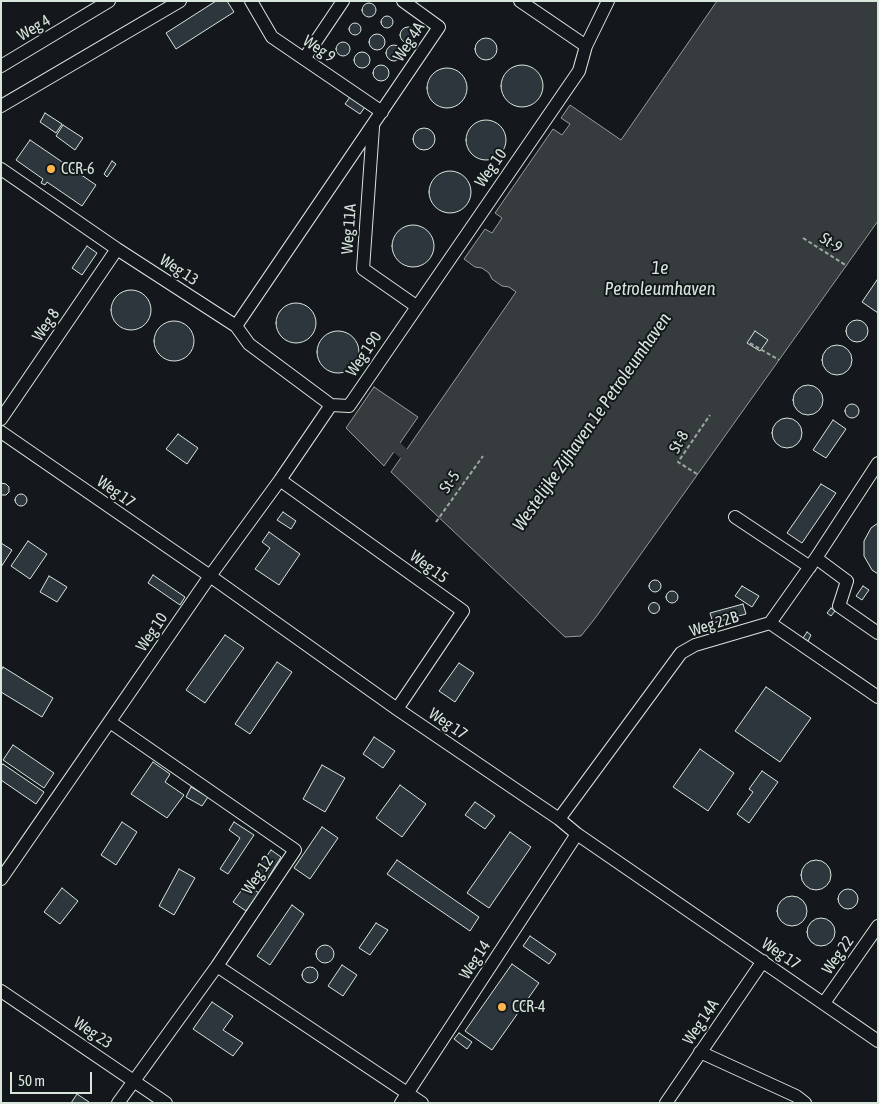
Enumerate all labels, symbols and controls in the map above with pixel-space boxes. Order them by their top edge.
street label: Weg 4 [14,11,54,45]
street label: Weg 4A [389,19,429,65]
street label: Weg 9 [299,31,339,67]
street label: Weg 10 [471,145,511,191]
place label: CCR-6 [61,159,95,179]
marker: CCR-6 [45,163,57,175]
street label: Weg 11A [338,203,360,255]
street label: St-9 [816,229,846,257]
street label: Weg 13 [156,250,202,290]
water label: 1e Petroleumhaven [605,257,715,300]
street label: Weg 8 [28,305,64,345]
water label: Westelijke Zijhaven 1e Petroleumhaven [508,309,676,535]
street label: Weg 190 [342,328,386,380]
street label: St-8 [665,427,693,457]
street label: St-5 [436,467,464,497]
street label: Weg 17 [93,472,139,512]
street label: Weg 15 [406,547,452,587]
street label: Weg 22B [687,607,741,641]
street label: Weg 10 [132,609,172,655]
street label: Weg 17 [425,704,471,744]
street label: Weg 12 [238,852,278,898]
street label: Weg 22 [818,932,858,978]
street label: Weg 17 [758,934,804,974]
street label: Weg 14 [455,937,495,983]
street label: Weg 14A [679,996,723,1048]
place label: CCR-4 [512,997,546,1017]
marker: CCR-4 [496,1001,508,1013]
street label: Weg 23 [70,1013,116,1053]
scale bar [12,1062,95,1094]
text: 50 m [18,1072,45,1089]

